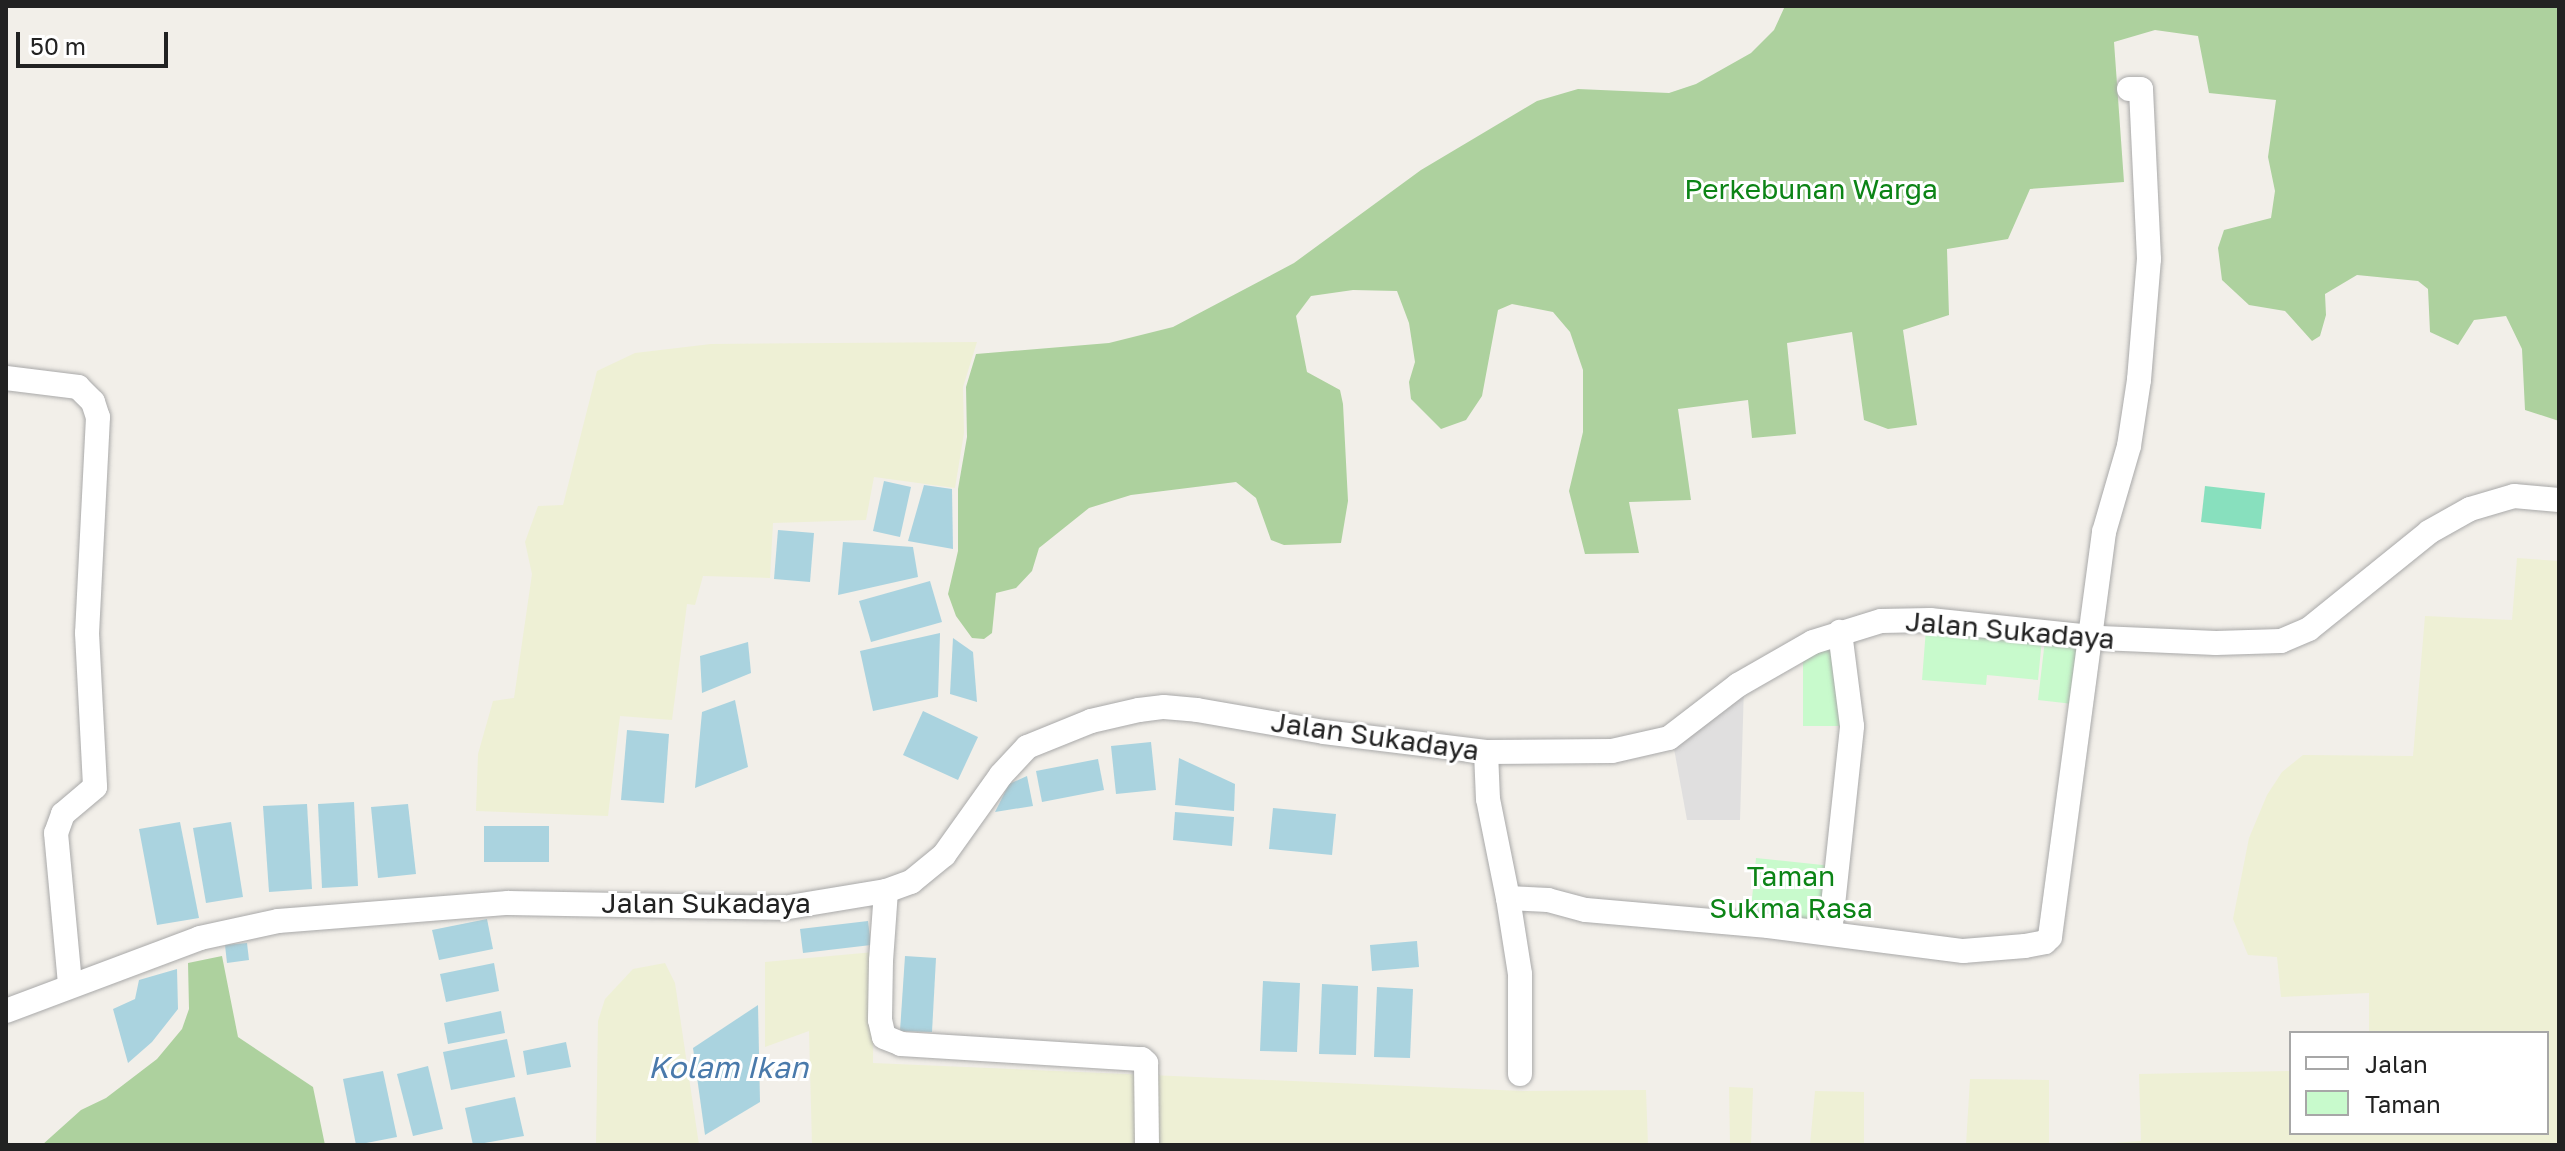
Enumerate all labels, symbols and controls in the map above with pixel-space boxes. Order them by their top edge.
scale bar [20,16,172,66]
text: 50 m [30,31,86,60]
park label: Perkebunan Warga [1684,172,1938,206]
street label: Jalan Sukadaya [1904,604,2116,656]
street label: Jalan Sukadaya [1269,705,1481,767]
park label: Taman Sukma Rasa [1709,859,1873,925]
street label: Jalan Sukadaya [601,886,811,920]
legend [2289,1031,2549,1135]
water label: Kolam Ikan [648,1049,808,1085]
text: Jalan [2365,1049,2428,1078]
text: Taman [2365,1089,2441,1118]

